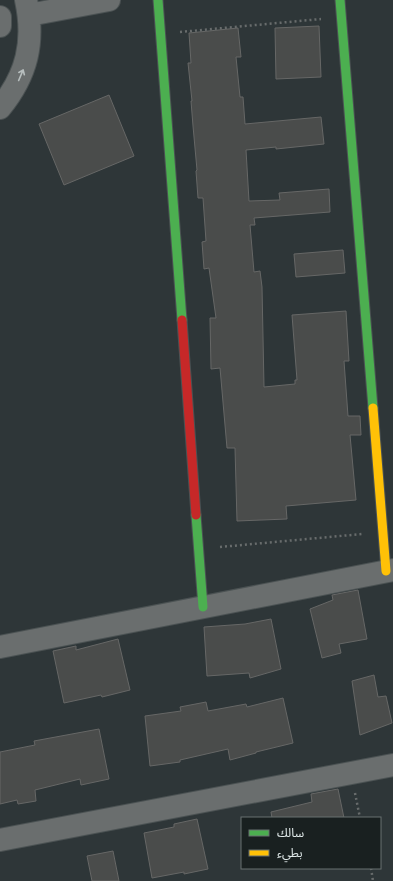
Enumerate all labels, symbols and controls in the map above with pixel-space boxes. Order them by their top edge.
one-way arrow [17,69,25,81]
legend [241,817,381,869]
text: سالك [277,825,304,839]
text: بطيء [277,845,303,863]

